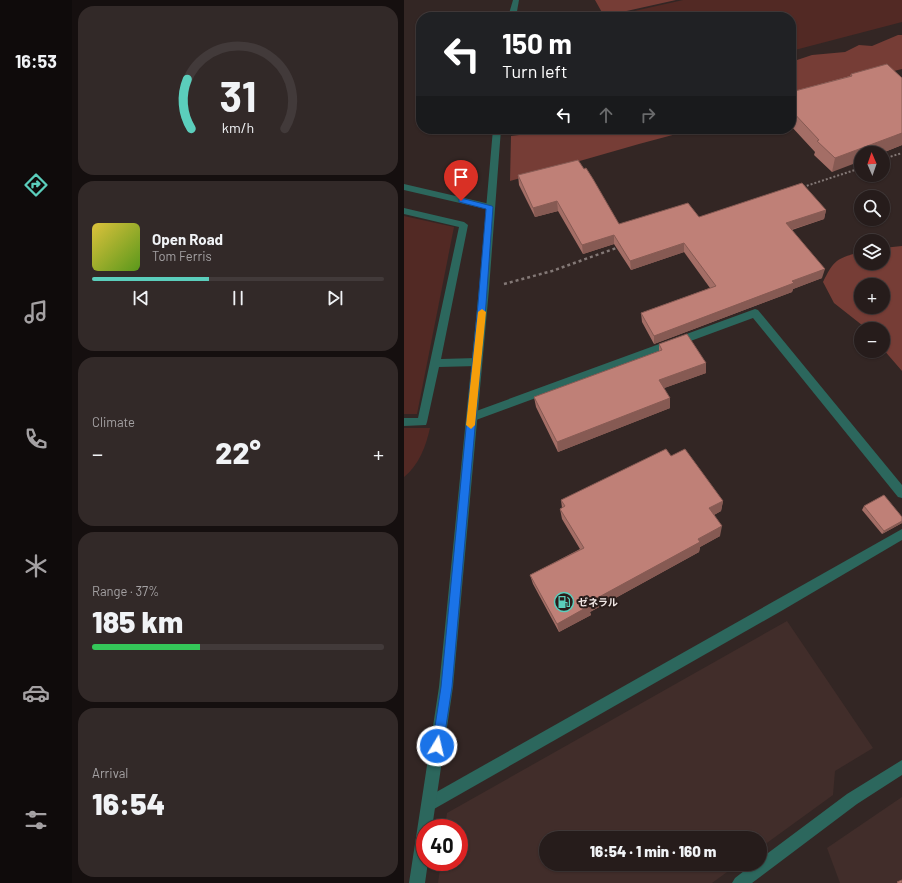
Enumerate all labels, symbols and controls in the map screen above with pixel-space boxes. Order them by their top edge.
text: 150 m [502,26,572,60]
icon: left [436,28,488,80]
text: 16:53 [15,50,57,72]
text: Turn left [502,60,568,82]
text: 31 [219,70,257,120]
icon: left [553,104,575,126]
icon: ahead [595,104,617,126]
icon: right [637,104,659,126]
text: km/h [222,118,254,135]
north arrow [854,146,890,182]
map controls [854,146,890,358]
pin [444,160,478,201]
icon: arrive [450,166,472,188]
icon: directions [22,171,50,199]
button: search [854,190,890,226]
text: Open Road [152,230,223,248]
button: layers [854,234,890,270]
text: Tom Ferris [152,248,212,264]
button: + [854,278,890,314]
icon: previous [130,287,152,309]
icon: pause [227,287,249,309]
icon: next [324,287,346,309]
icon: music [22,298,50,326]
button: − [854,322,890,358]
text: Climate [92,414,135,430]
icon: phone [22,425,50,453]
text: 22° [215,434,261,470]
text: − [92,440,103,466]
text: + [373,440,384,466]
icon: climate [22,552,50,580]
text: Range · 37% [92,583,159,599]
fuel station icon: ゼネラル [553,591,575,613]
place label: ゼネラル [578,596,618,608]
text: 185 km [92,603,183,639]
icon: car [22,679,50,707]
position arrow [416,725,458,767]
text: Arrival [92,765,128,781]
text: 16:54 [92,785,165,821]
icon: filters [22,806,50,834]
speed limit sign: 40 [416,819,468,871]
text: 16:54 · 1 min · 160 m [590,842,716,860]

